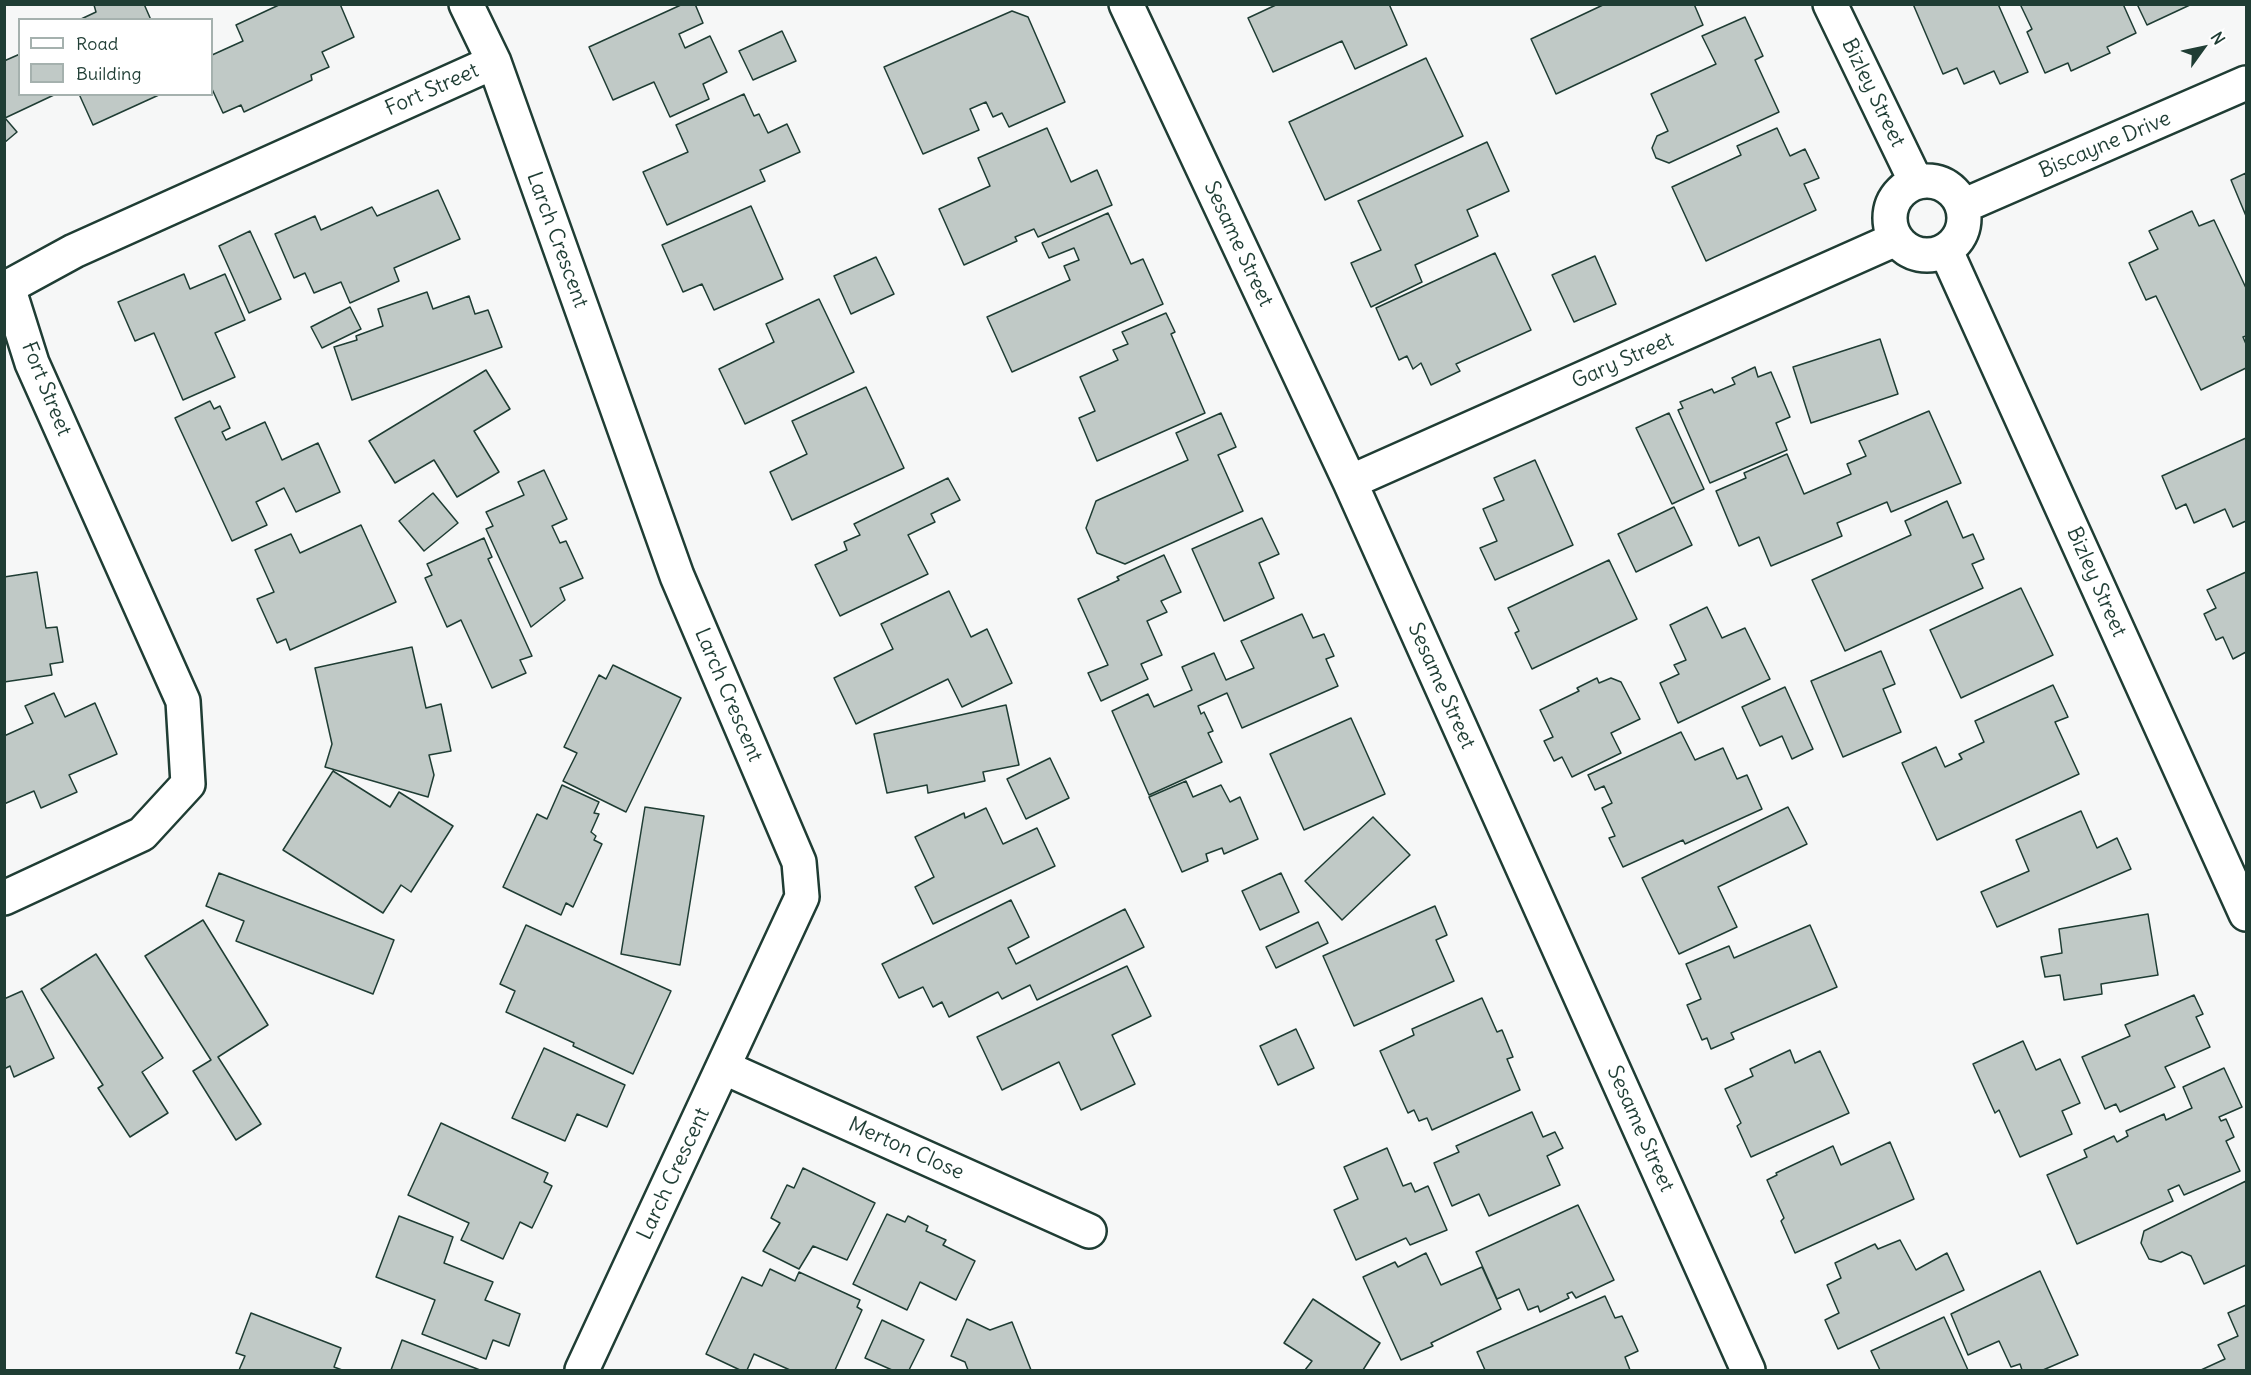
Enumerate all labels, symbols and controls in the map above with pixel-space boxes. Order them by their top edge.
legend [18,18,213,96]
north arrow [2173,18,2233,78]
text: N [2207,28,2229,48]
text: Road [76,32,118,55]
street label: Bizley Street [1836,35,1910,151]
street label: Fort Street [381,58,483,122]
text: Building [76,62,141,85]
street label: Biscayne Drive [2035,106,2175,184]
street label: Larch Crescent [521,169,593,311]
street label: Sesame Street [1198,177,1278,311]
street label: Gary Street [1568,327,1678,395]
street label: Fort Street [16,338,76,440]
street label: Bizley Street [2061,523,2131,641]
street label: Sesame Street [1402,619,1480,753]
street label: Larch Crescent [689,624,767,766]
street label: Sesame Street [1601,1062,1679,1196]
street label: Larch Crescent [632,1104,716,1244]
street label: Merton Close [844,1112,968,1186]

